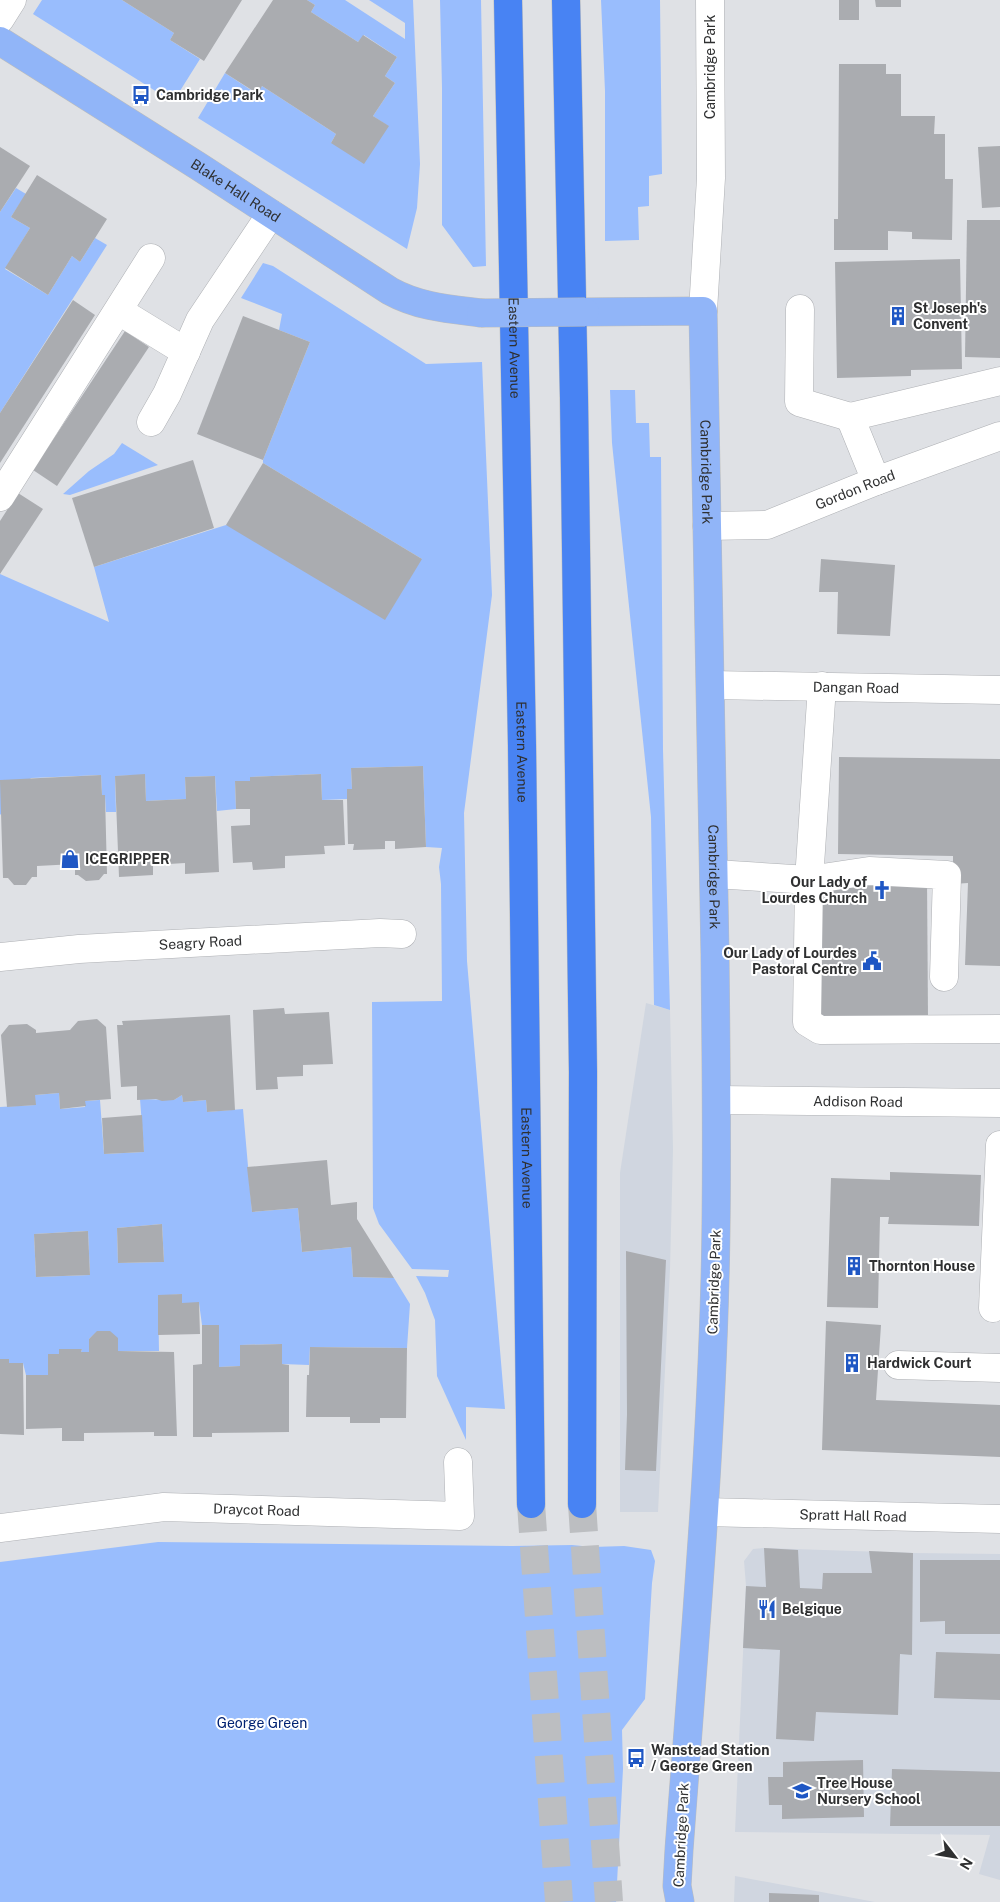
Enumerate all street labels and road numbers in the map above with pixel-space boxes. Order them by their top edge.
street label: Cambridge Park [702,15,718,119]
street label: Blake Hall Road [188,156,283,225]
street label: Eastern Avenue [506,297,523,399]
street label: Cambridge Park [697,419,715,525]
street label: Gordon Road [813,467,897,513]
street label: Dangan Road [813,679,899,696]
street label: Eastern Avenue [513,701,531,803]
street label: Cambridge Park [705,824,723,929]
street label: Seagry Road [158,932,243,953]
street label: Addison Road [813,1093,903,1110]
street label: Eastern Avenue [518,1107,535,1209]
street label: Cambridge Park [704,1229,724,1335]
street label: Draycot Road [213,1500,300,1519]
street label: Spratt Hall Road [799,1506,907,1525]
street label: Cambridge Park [670,1782,692,1888]

